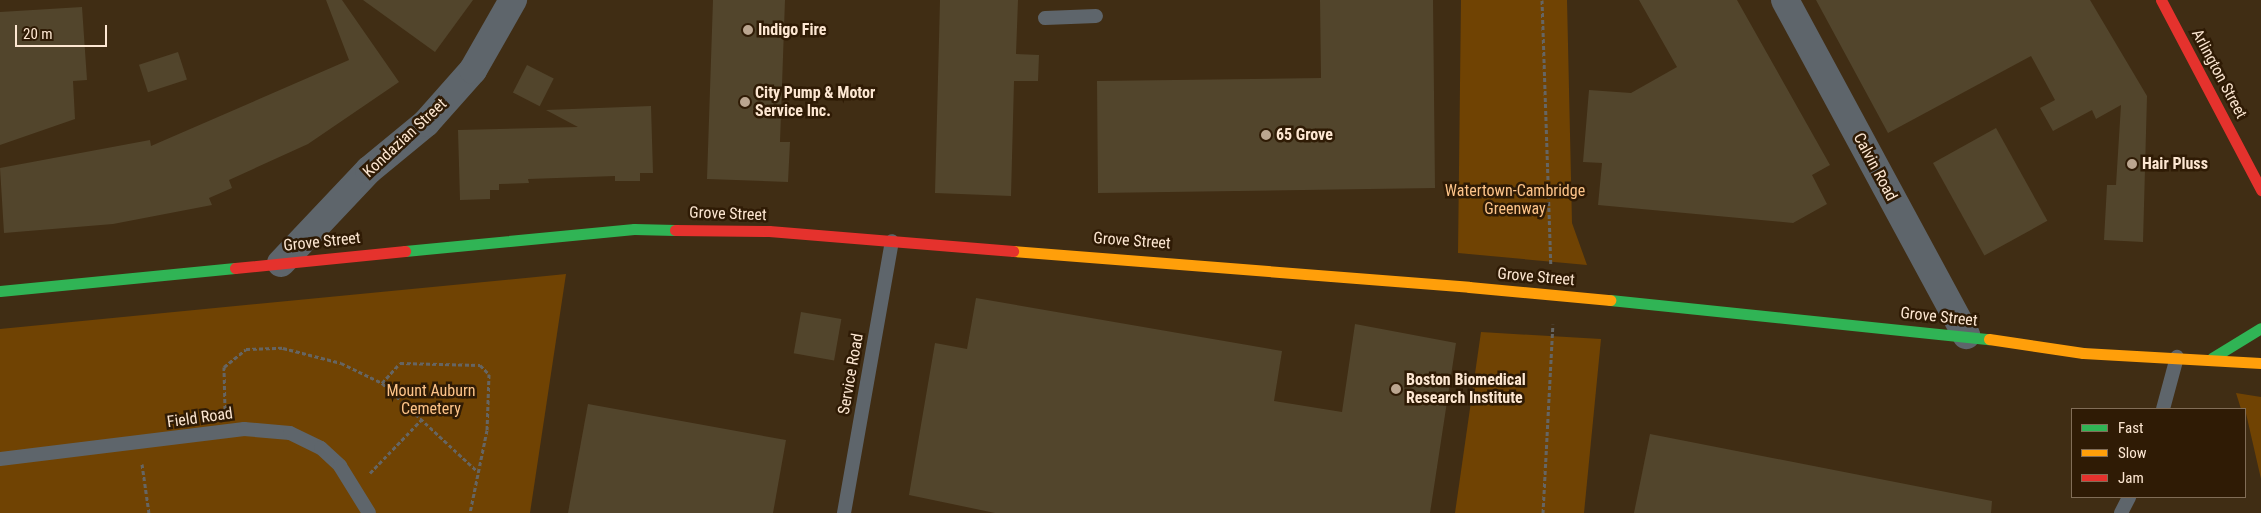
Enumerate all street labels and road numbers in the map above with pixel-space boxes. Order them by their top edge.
street label: Arlington Street [2187,26,2251,122]
street label: Kondazian Street [359,94,451,182]
street label: Calvin Road [1849,130,1901,204]
street label: Grove Street [689,203,767,225]
street label: Grove Street [282,228,362,256]
street label: Grove Street [1093,229,1171,253]
street label: Grove Street [1497,264,1575,290]
street label: Grove Street [1899,303,1979,331]
street label: Service Road [834,332,868,416]
street label: Field Road [166,404,234,432]

